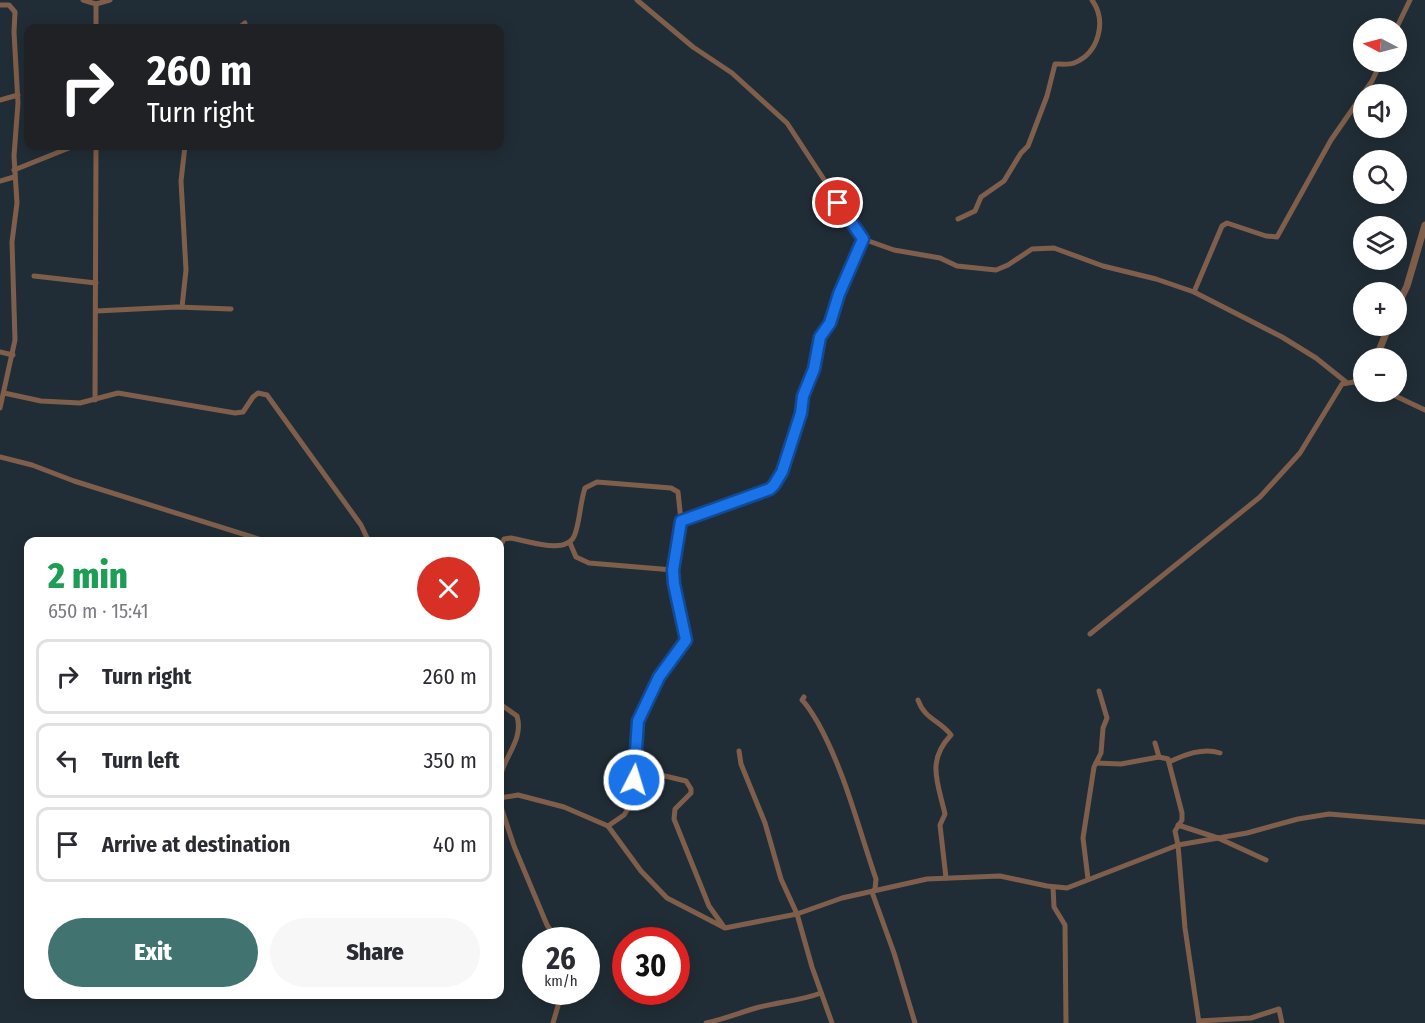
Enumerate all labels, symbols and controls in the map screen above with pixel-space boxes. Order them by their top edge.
north arrow [1353,18,1407,72]
map controls [1353,18,1407,402]
text: 260 m [147,46,252,96]
icon: right [48,48,126,126]
button: sound [1353,84,1407,138]
text: Turn right [147,97,255,129]
button: search [1353,150,1407,204]
pin [812,177,863,228]
icon: arrive [821,186,854,219]
button: layers [1353,216,1407,270]
button: + [1353,282,1407,336]
button: − [1353,348,1407,402]
text: 2 min [48,554,128,598]
button: close [417,557,480,620]
text: 650 m · 15:41 [48,599,149,623]
icon: right [51,660,84,693]
text: Turn right [102,663,191,690]
text: 260 m [423,663,477,690]
icon: left [51,744,84,777]
text: Turn left [102,747,180,774]
text: 350 m [423,747,477,774]
position arrow [602,748,666,812]
icon: arrive [51,828,84,861]
text: Arrive at destination [102,831,290,858]
text: 40 m [433,831,477,858]
button: Exit [48,918,258,987]
button: Share [270,918,480,987]
speed limit sign: 30 [612,927,690,1005]
text: 26 [546,941,576,977]
text: km/h [544,972,578,990]

